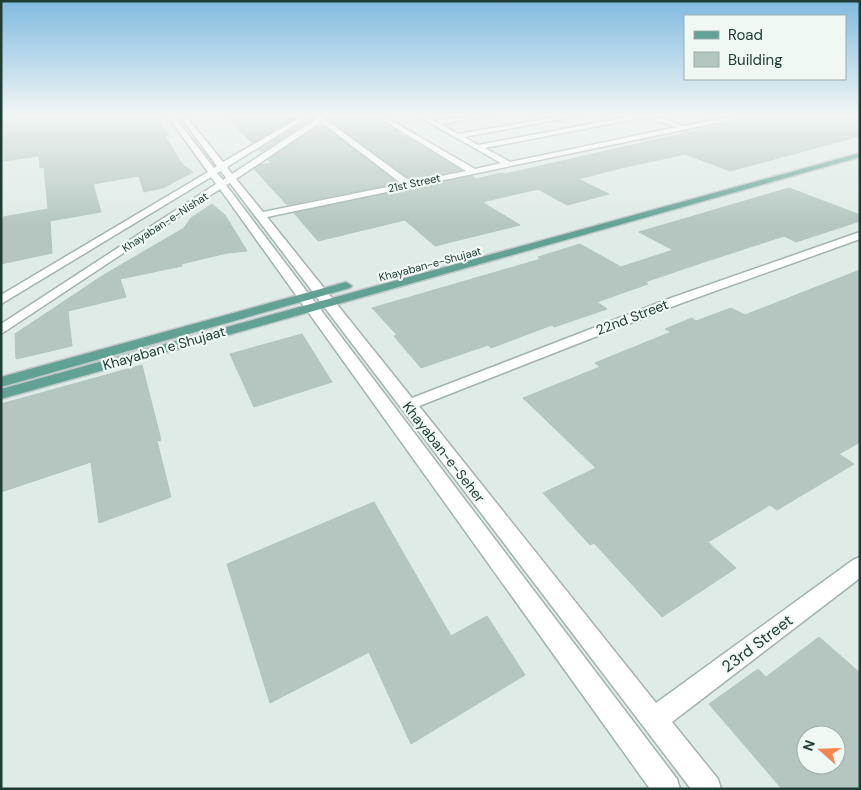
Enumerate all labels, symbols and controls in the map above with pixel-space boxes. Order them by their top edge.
legend [684,15,846,80]
text: Road [728,25,763,45]
text: Building [728,50,783,70]
street label: 21st Street [386,171,442,195]
street label: Khayaban-e-Nishat [119,189,211,255]
street label: Khayaban-e-Shujaat [377,244,483,284]
street label: 22nd Street [593,295,671,339]
street label: Khayaban e Shujaat [101,322,227,374]
street label: Khayaban-e-Seher [399,398,489,506]
street label: 23rd Street [717,610,797,677]
north arrow [796,725,846,775]
text: N [799,738,819,753]

